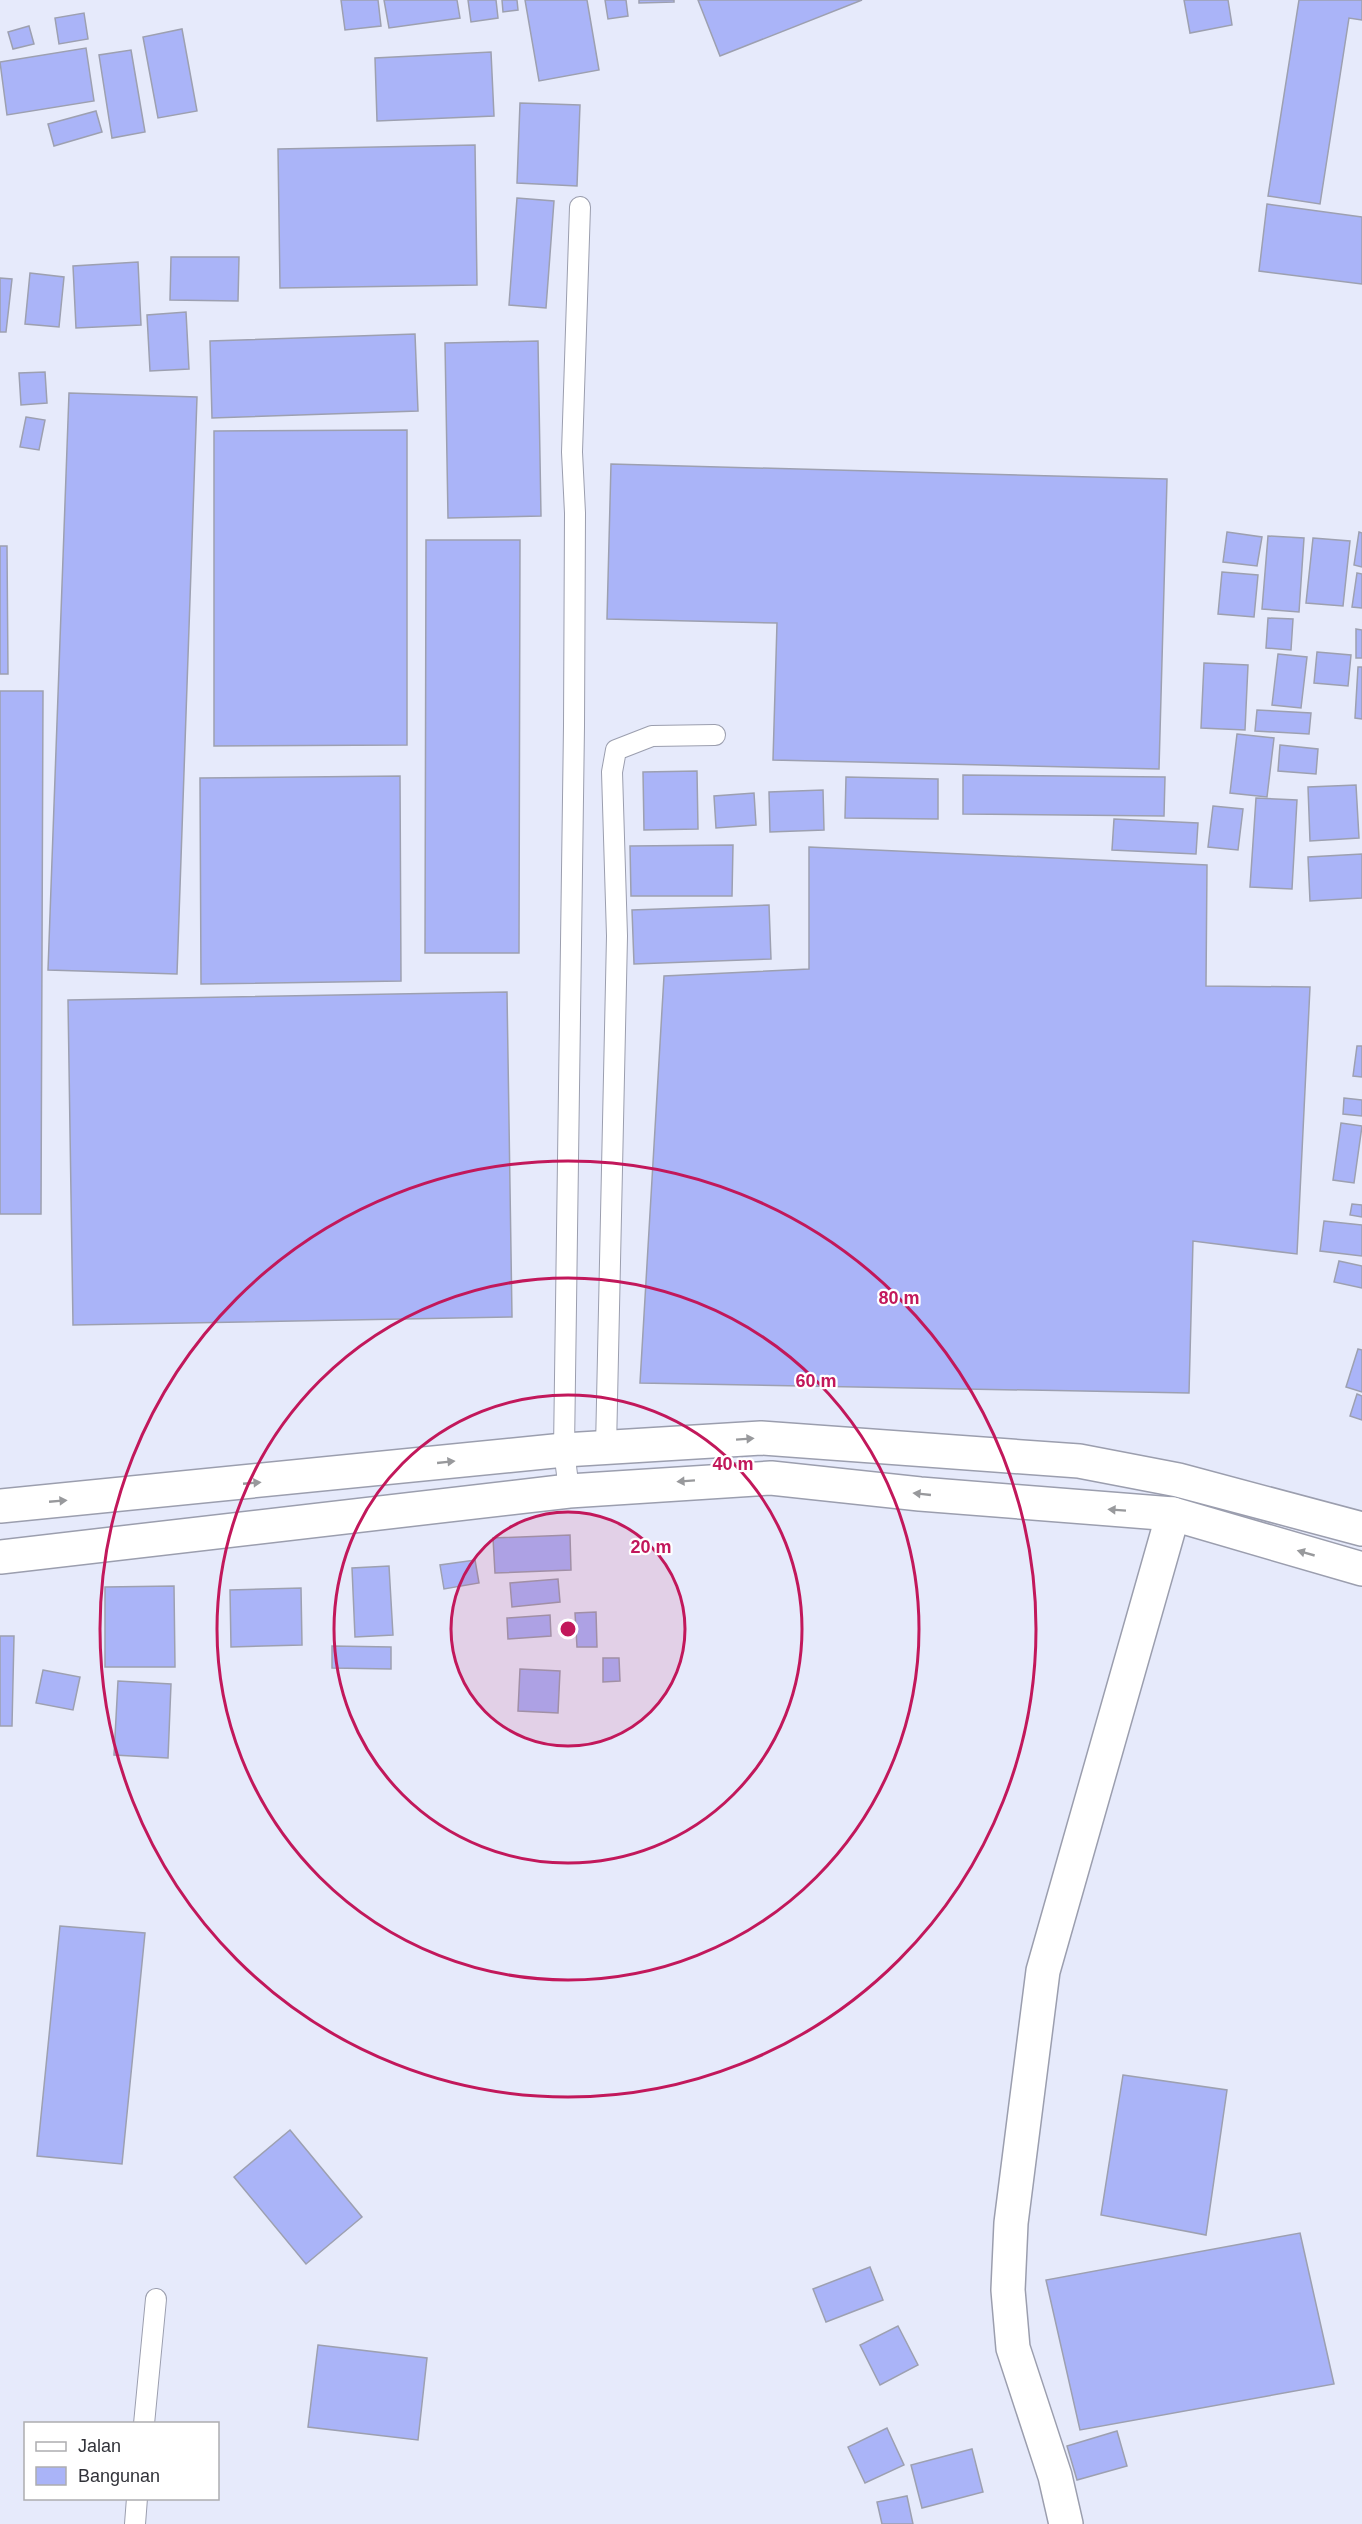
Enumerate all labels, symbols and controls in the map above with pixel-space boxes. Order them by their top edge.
text: 80 m [878,1288,920,1308]
text: 60 m [795,1371,837,1391]
one-way arrow [736,1434,755,1443]
text: 40 m [712,1454,754,1474]
one-way arrow [437,1458,456,1467]
one-way arrow [677,1477,696,1486]
one-way arrow [243,1478,262,1488]
one-way arrow [913,1489,932,1499]
one-way arrow [49,1496,68,1506]
one-way arrow [1107,1505,1126,1515]
text: 20 m [630,1537,672,1557]
one-way arrow [1297,1548,1315,1557]
centre of rings [558,1619,578,1639]
legend [24,2422,219,2500]
text: Jalan [78,2436,121,2456]
text: Bangunan [78,2466,160,2486]

